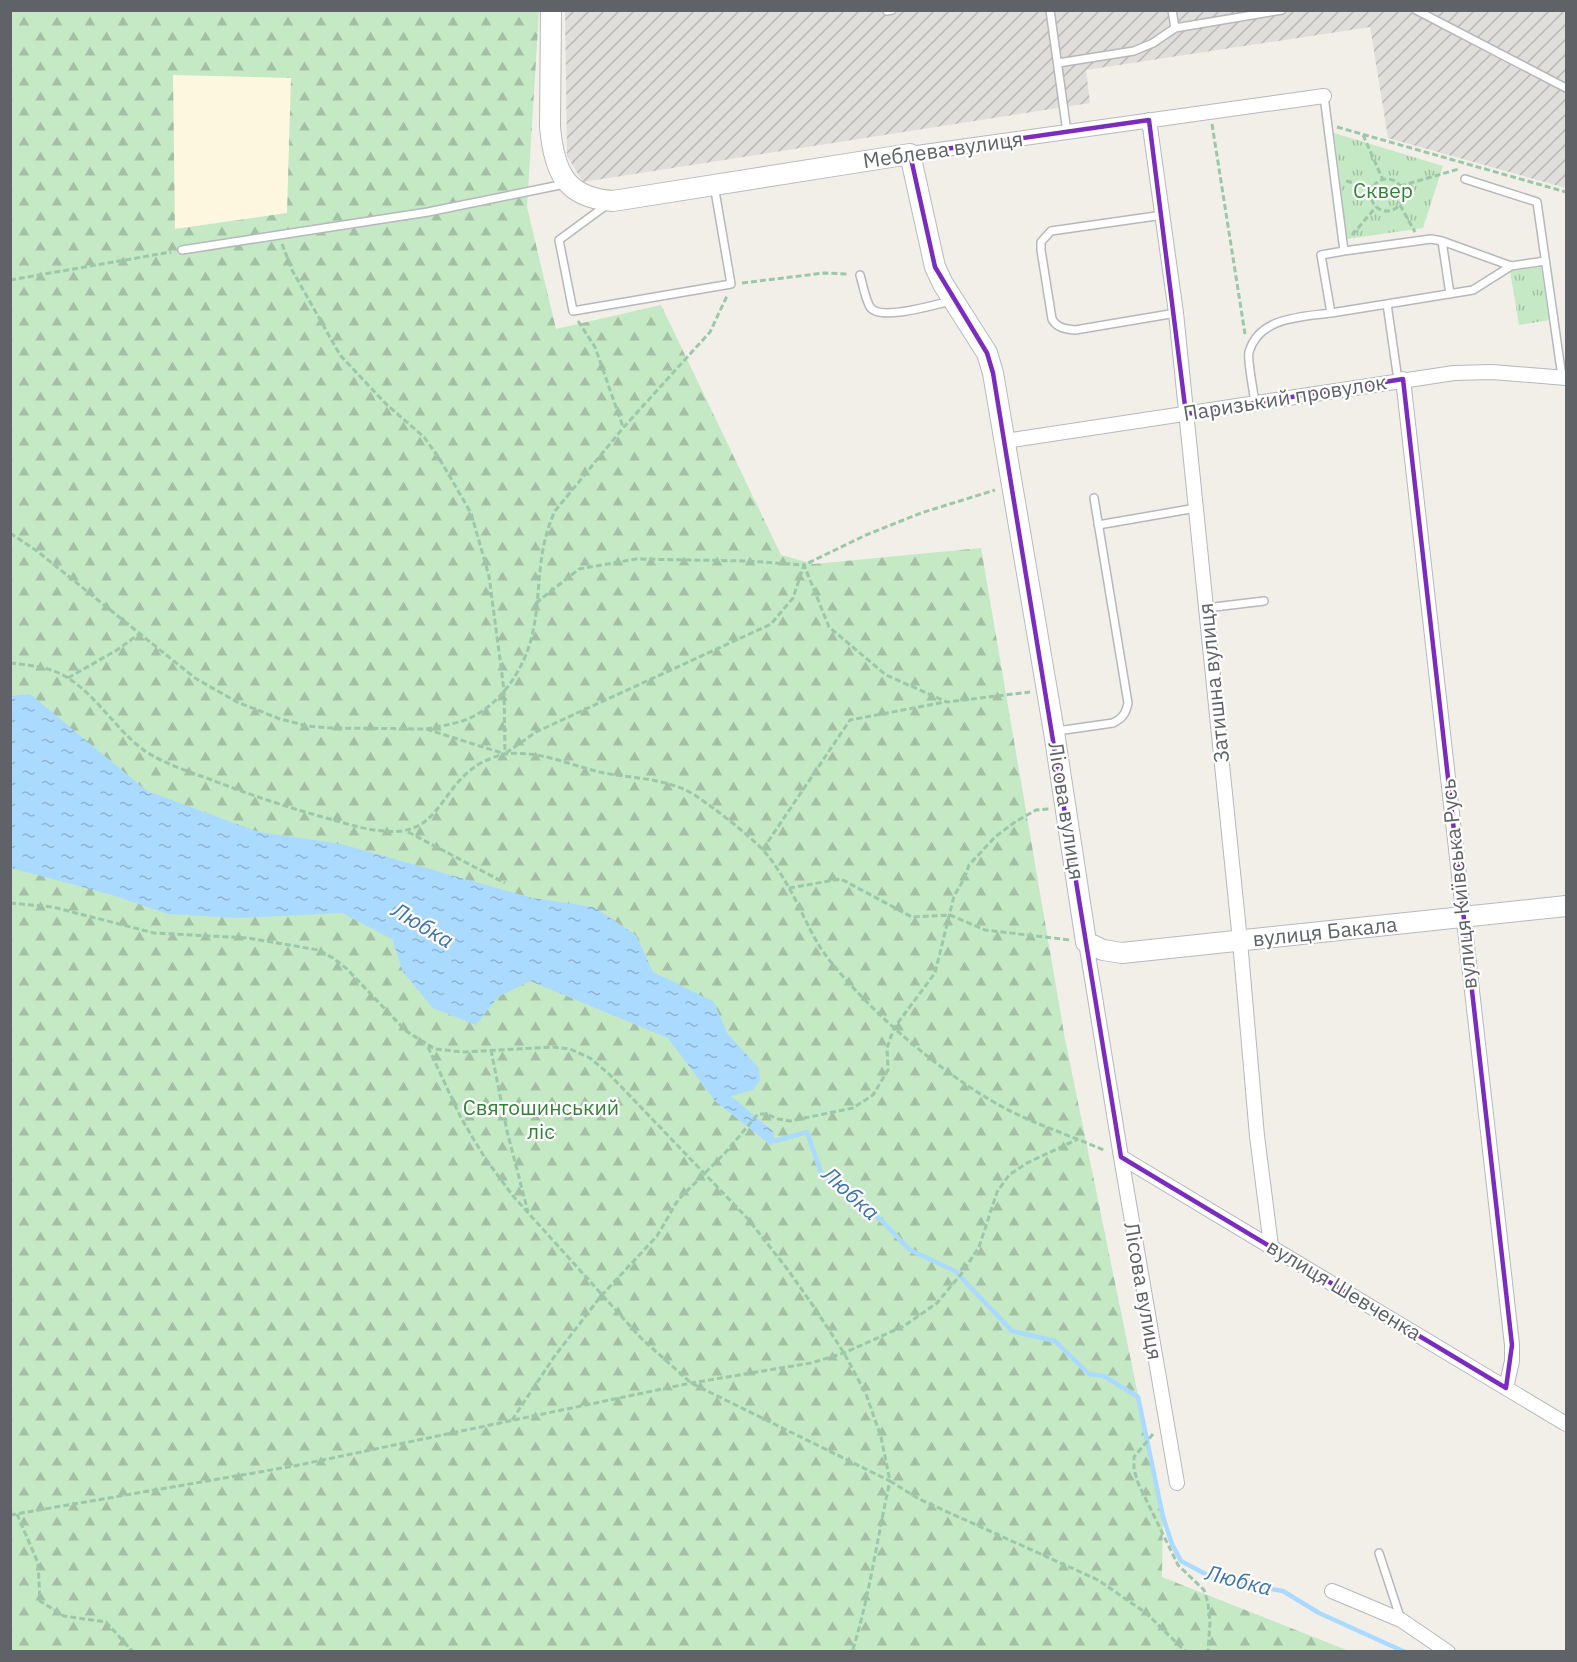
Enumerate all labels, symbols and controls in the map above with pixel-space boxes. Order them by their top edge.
street label: Меблева вулиця [861,124,1025,174]
park label: Сквер [1353,176,1413,204]
street label: Паризький провулок [1181,367,1389,427]
street label: Затишна вулиця [1191,602,1235,764]
street label: Лісова вулиця [1042,740,1092,882]
street label: вулиця Київська Русь [1433,777,1483,991]
water label: Любка [386,894,460,954]
street label: вулиця Бакала [1251,909,1399,953]
park label: Святошинський ліс [463,1093,619,1145]
water label: Любка [816,1159,886,1226]
street label: Лісова вулиця [1118,1220,1170,1362]
street label: вулиця Шевченка [1262,1232,1427,1346]
water label: Любка [1202,1557,1275,1602]

